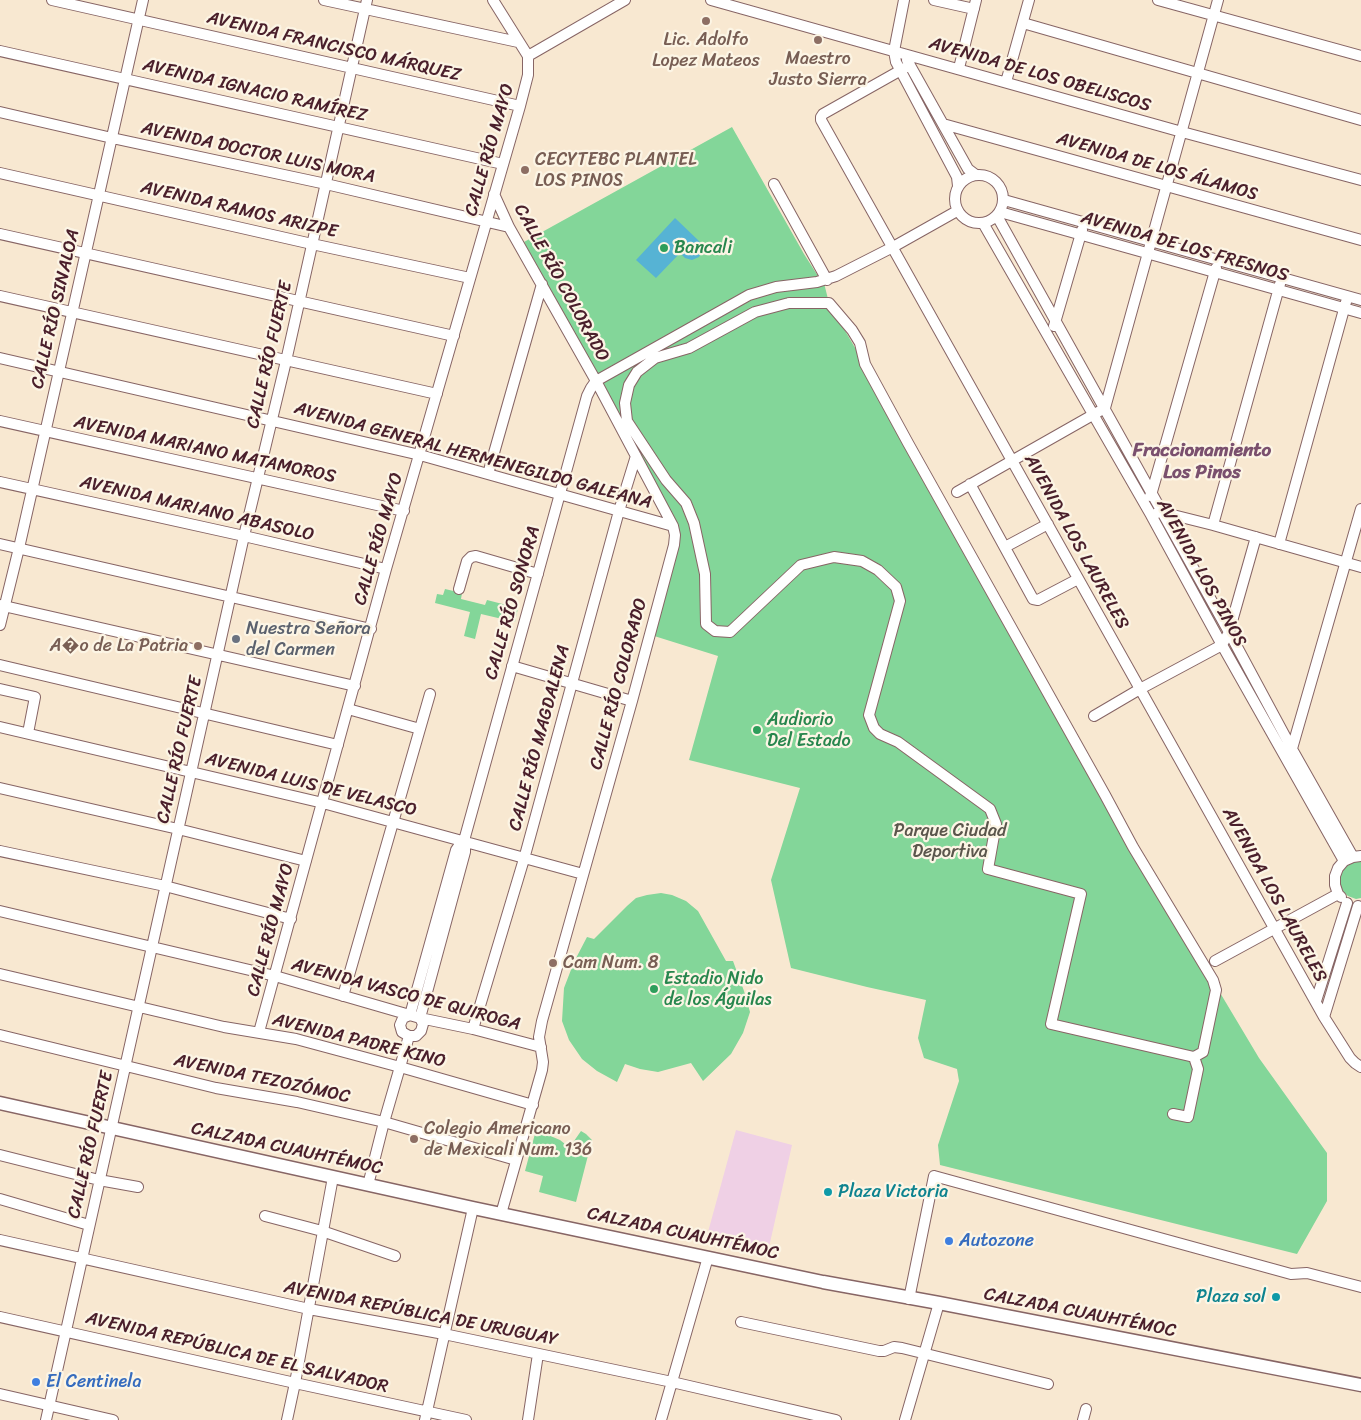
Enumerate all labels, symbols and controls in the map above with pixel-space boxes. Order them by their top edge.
street label: AVENIDA FRANCISCO MÁRQUEZ [205,7,463,87]
marker: Lic. Adolfo Lopez Mateos [700,15,712,27]
place label: Lic. Adolfo Lopez Mateos [652,29,760,72]
street label: AVENIDA DE LOS OBELISCOS [926,33,1154,117]
marker: Maestro Justo Sierra [812,34,824,46]
place label: Maestro Justo Sierra [769,48,867,90]
street label: AVENIDA IGNACIO RAMÍREZ [141,55,369,127]
street label: CALLE RÍO MAYO [461,81,519,219]
street label: AVENIDA DOCTOR LUIS MORA [139,118,377,188]
street label: AVENIDA DE LOS ÁLAMOS [1054,128,1260,206]
place label: CECYTEBC PLANTEL LOS PINOS [535,149,696,192]
marker: CECYTEBC PLANTEL LOS PINOS [519,164,531,176]
street label: AVENIDA RAMOS ARIZPE [139,177,339,243]
street label: CALLE RÍO COLORADO [509,201,613,365]
street label: AVENIDA DE LOS FRESNOS [1079,207,1291,287]
street label: CALLE RÍO SINALOA [27,227,85,391]
place label: Bancali [674,237,732,259]
marker: Bancali [658,242,670,254]
street label: CALLE RÍO FUERTE [243,279,297,431]
street label: AVENIDA GENERAL HERMENEGILDO GALEANA [292,398,654,514]
street label: AVENIDA MARIANO MATAMOROS [72,412,338,488]
district label: Fraccionamiento Los Pinos [1133,440,1271,484]
street label: AVENIDA LOS LAURELES [1019,451,1133,633]
street label: CALLE RÍO MAYO [350,470,408,608]
street label: AVENIDA MARIANO ABASOLO [78,472,316,546]
street label: AVENIDA LOS PINOS [1151,495,1251,651]
street label: CALLE RÍO SONORA [481,524,545,682]
street label: CALLE RÍO COLORADO [586,596,652,772]
place label: Nuestra Señora del Carmen [246,618,370,660]
marker: Nuestra Señora del Carmen [230,633,242,645]
place label: A�o de La Patria [50,635,188,657]
marker: A�o de La Patria [192,640,204,652]
street label: CALLE RÍO MAGDALENA [505,643,575,833]
street label: CALLE RÍO FUERTE [153,674,207,826]
place label: Audiorio Del Estado [767,709,851,752]
marker: Audiorio Del Estado [751,724,763,736]
street label: AVENIDA LUIS DE VELASCO [203,748,419,822]
street label: AVENIDA LOS LAURELES [1217,804,1331,986]
park label: Parque Ciudad Deportiva [894,820,1006,862]
street label: CALLE RÍO MAYO [243,861,299,999]
place label: Cam Num. 8 [563,952,659,974]
street label: AVENIDA VASCO DE QUIROGA [289,954,523,1036]
marker: Cam Num. 8 [547,957,559,969]
place label: Estadio Nido de los Águilas [664,968,772,1011]
marker: Estadio Nido de los Águilas [648,983,660,995]
street label: AVENIDA PADRE KINO [270,1009,448,1073]
street label: AVENIDA TEZOZÓMOC [172,1050,352,1108]
street label: CALLE RÍO FUERTE [64,1069,118,1221]
street label: CALZADA CUAUHTÉMOC [189,1118,385,1180]
place label: Colegio Americano de Mexicali Num. 136 [424,1118,592,1160]
marker: Colegio Americano de Mexicali Num. 136 [408,1133,420,1145]
place label: Plaza Victoria [838,1181,948,1203]
marker: Plaza Victoria [822,1186,834,1198]
street label: CALZADA CUAUHTÉMOC [585,1203,781,1265]
place label: Autozone [959,1230,1034,1252]
marker: Autozone [943,1235,955,1247]
street label: AVENIDA REPÚBLICA DE URUGUAY [282,1277,560,1351]
street label: CALZADA CUAUHTÉMOC [982,1284,1178,1342]
place label: Plaza sol [1196,1286,1266,1308]
marker: Plaza sol [1270,1291,1282,1303]
street label: AVENIDA REPÚBLICA DE EL SALVADOR [84,1308,390,1398]
place label: El Centinela [46,1371,141,1393]
marker: El Centinela [30,1376,42,1388]

